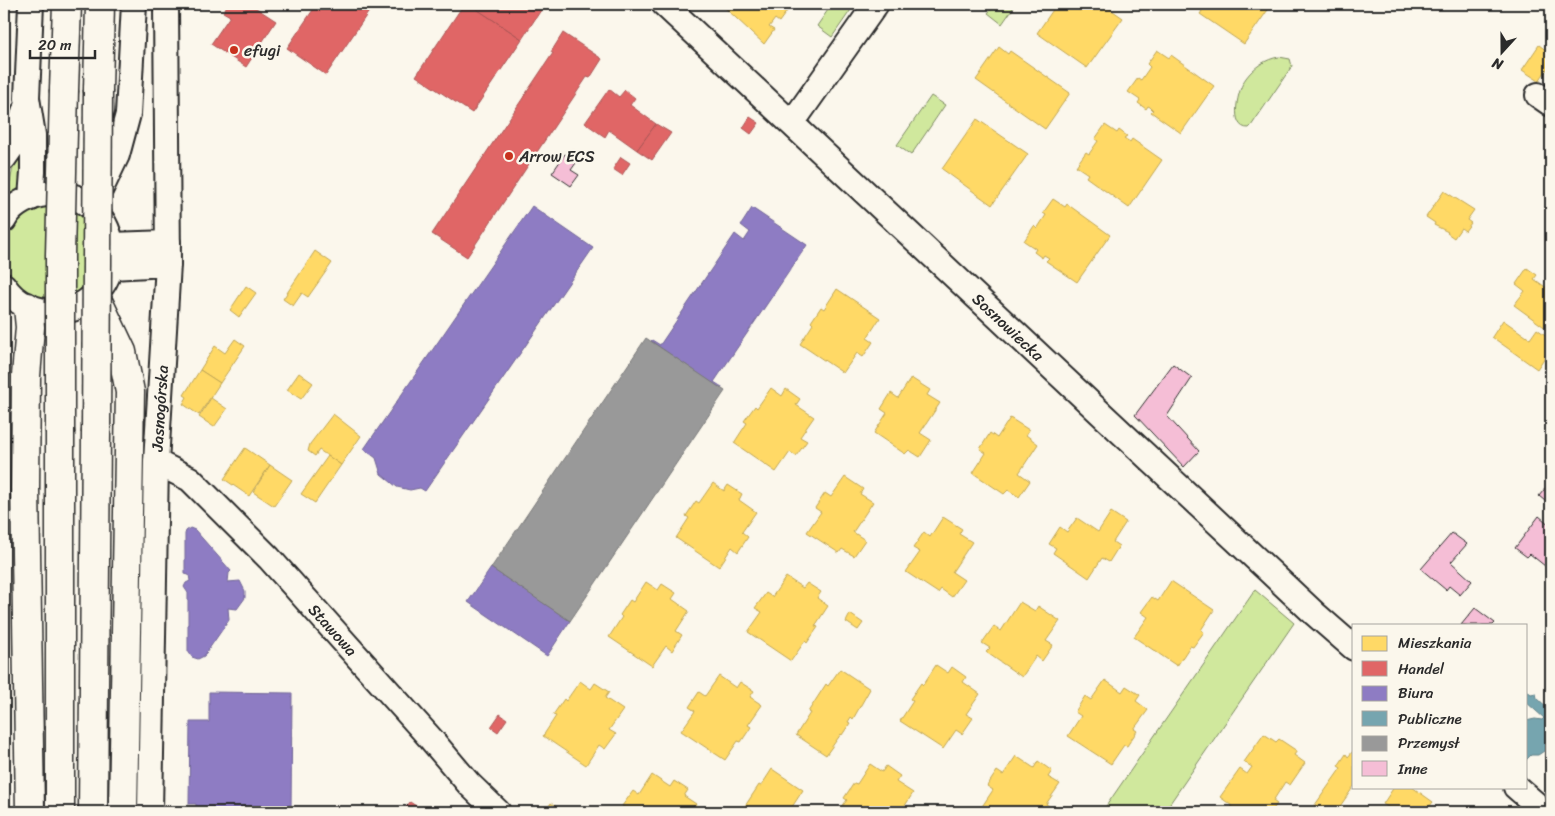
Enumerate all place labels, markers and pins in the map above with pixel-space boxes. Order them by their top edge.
place label: efugi [244,36,281,65]
marker: efugi [228,44,240,56]
place label: Arrow ECS [518,142,595,171]
marker: Arrow ECS [503,150,515,162]

